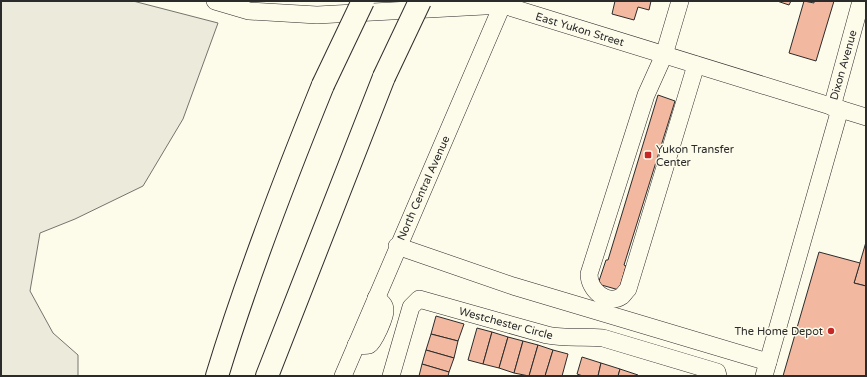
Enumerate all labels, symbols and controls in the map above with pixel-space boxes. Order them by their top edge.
street label: East Yukon Street [534,10,626,49]
street label: Dixon Avenue [827,29,860,102]
street label: North Central Avenue [395,134,452,243]
place label: Yukon Transfer Center [656,143,735,169]
marker: Yukon Transfer Center [643,150,653,160]
street label: Westchester Circle [457,305,554,342]
place label: The Home Depot [734,325,823,338]
marker: The Home Depot [826,326,836,336]

